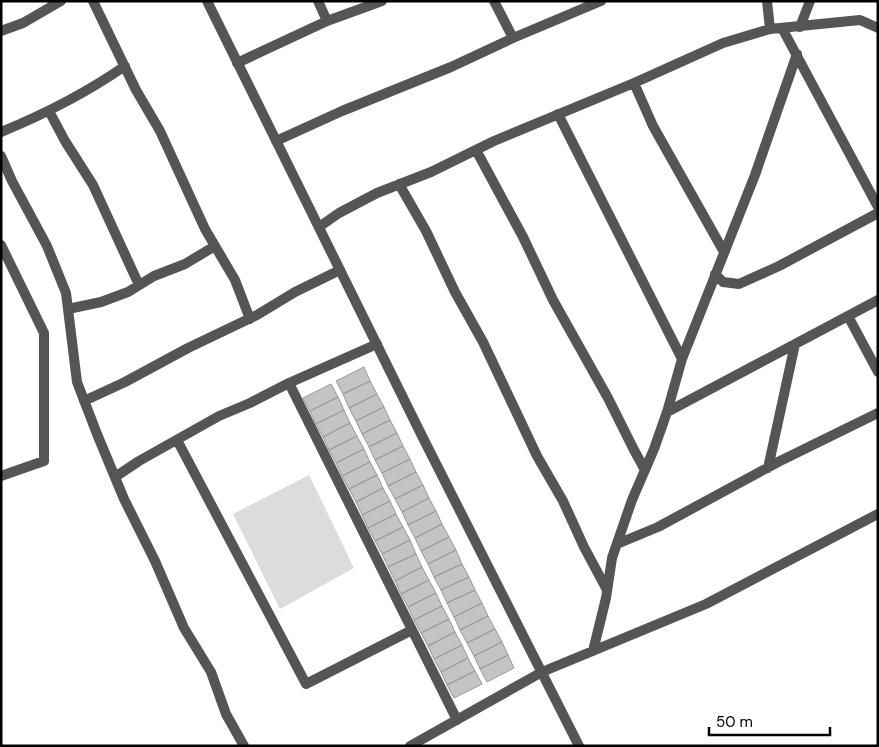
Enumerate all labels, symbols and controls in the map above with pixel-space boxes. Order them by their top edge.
scale bar [709,704,830,736]
text: 50 m [716,712,753,732]

